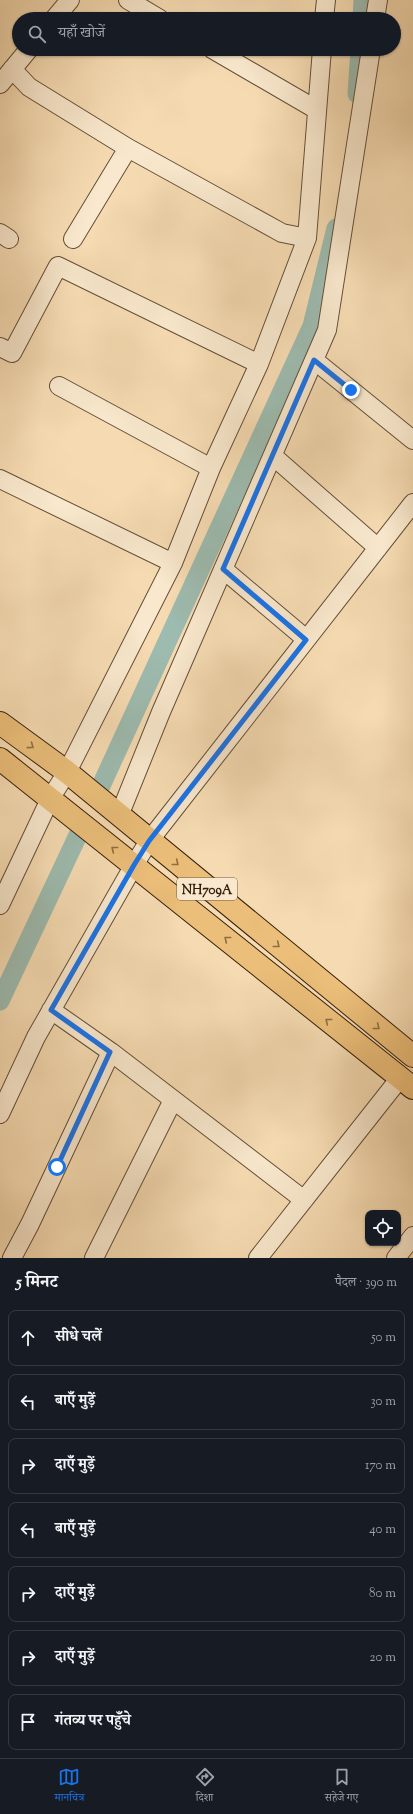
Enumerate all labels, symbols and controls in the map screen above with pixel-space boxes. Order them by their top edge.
search box [12,12,401,56]
icon: search [26,23,48,45]
text: यहाँ खोजें [58,23,105,44]
route end [342,381,360,399]
one-way arrow [27,741,34,748]
one-way arrow [111,847,118,854]
one-way arrow [171,858,178,865]
road number: NH709A [177,878,237,900]
one-way arrow [224,936,231,943]
one-way arrow [272,941,279,948]
one-way arrow [325,1018,332,1025]
one-way arrow [373,1023,380,1030]
route start [48,1158,66,1176]
map controls [365,1210,401,1246]
button: locate [365,1210,401,1246]
text: 5 मिनट [16,1271,58,1295]
text: पैदल · 390 m [335,1274,397,1292]
icon: ahead [17,1327,39,1349]
text: सीधे चलें [55,1327,102,1348]
text: 50 m [371,1329,396,1347]
icon: left [17,1391,39,1413]
text: बाएँ मुड़ें [55,1391,95,1412]
text: 30 m [370,1393,396,1411]
icon: right [17,1455,39,1477]
text: दाएँ मुड़ें [55,1455,95,1476]
text: 170 m [365,1457,396,1475]
icon: left [17,1519,39,1541]
text: बाएँ मुड़ें [55,1519,95,1540]
text: 40 m [369,1521,396,1539]
icon: right [17,1583,39,1605]
text: दाएँ मुड़ें [55,1583,95,1604]
text: 80 m [369,1585,396,1603]
icon: right [17,1647,39,1669]
text: दाएँ मुड़ें [55,1647,95,1668]
text: 20 m [370,1649,396,1667]
icon: arrive [17,1711,39,1733]
text: गंतव्य पर पहुँचे [55,1711,131,1732]
tab: मानचित्र [55,1766,84,1808]
tab: दिशा [194,1766,216,1808]
tab: सहेजे गए [325,1766,358,1808]

